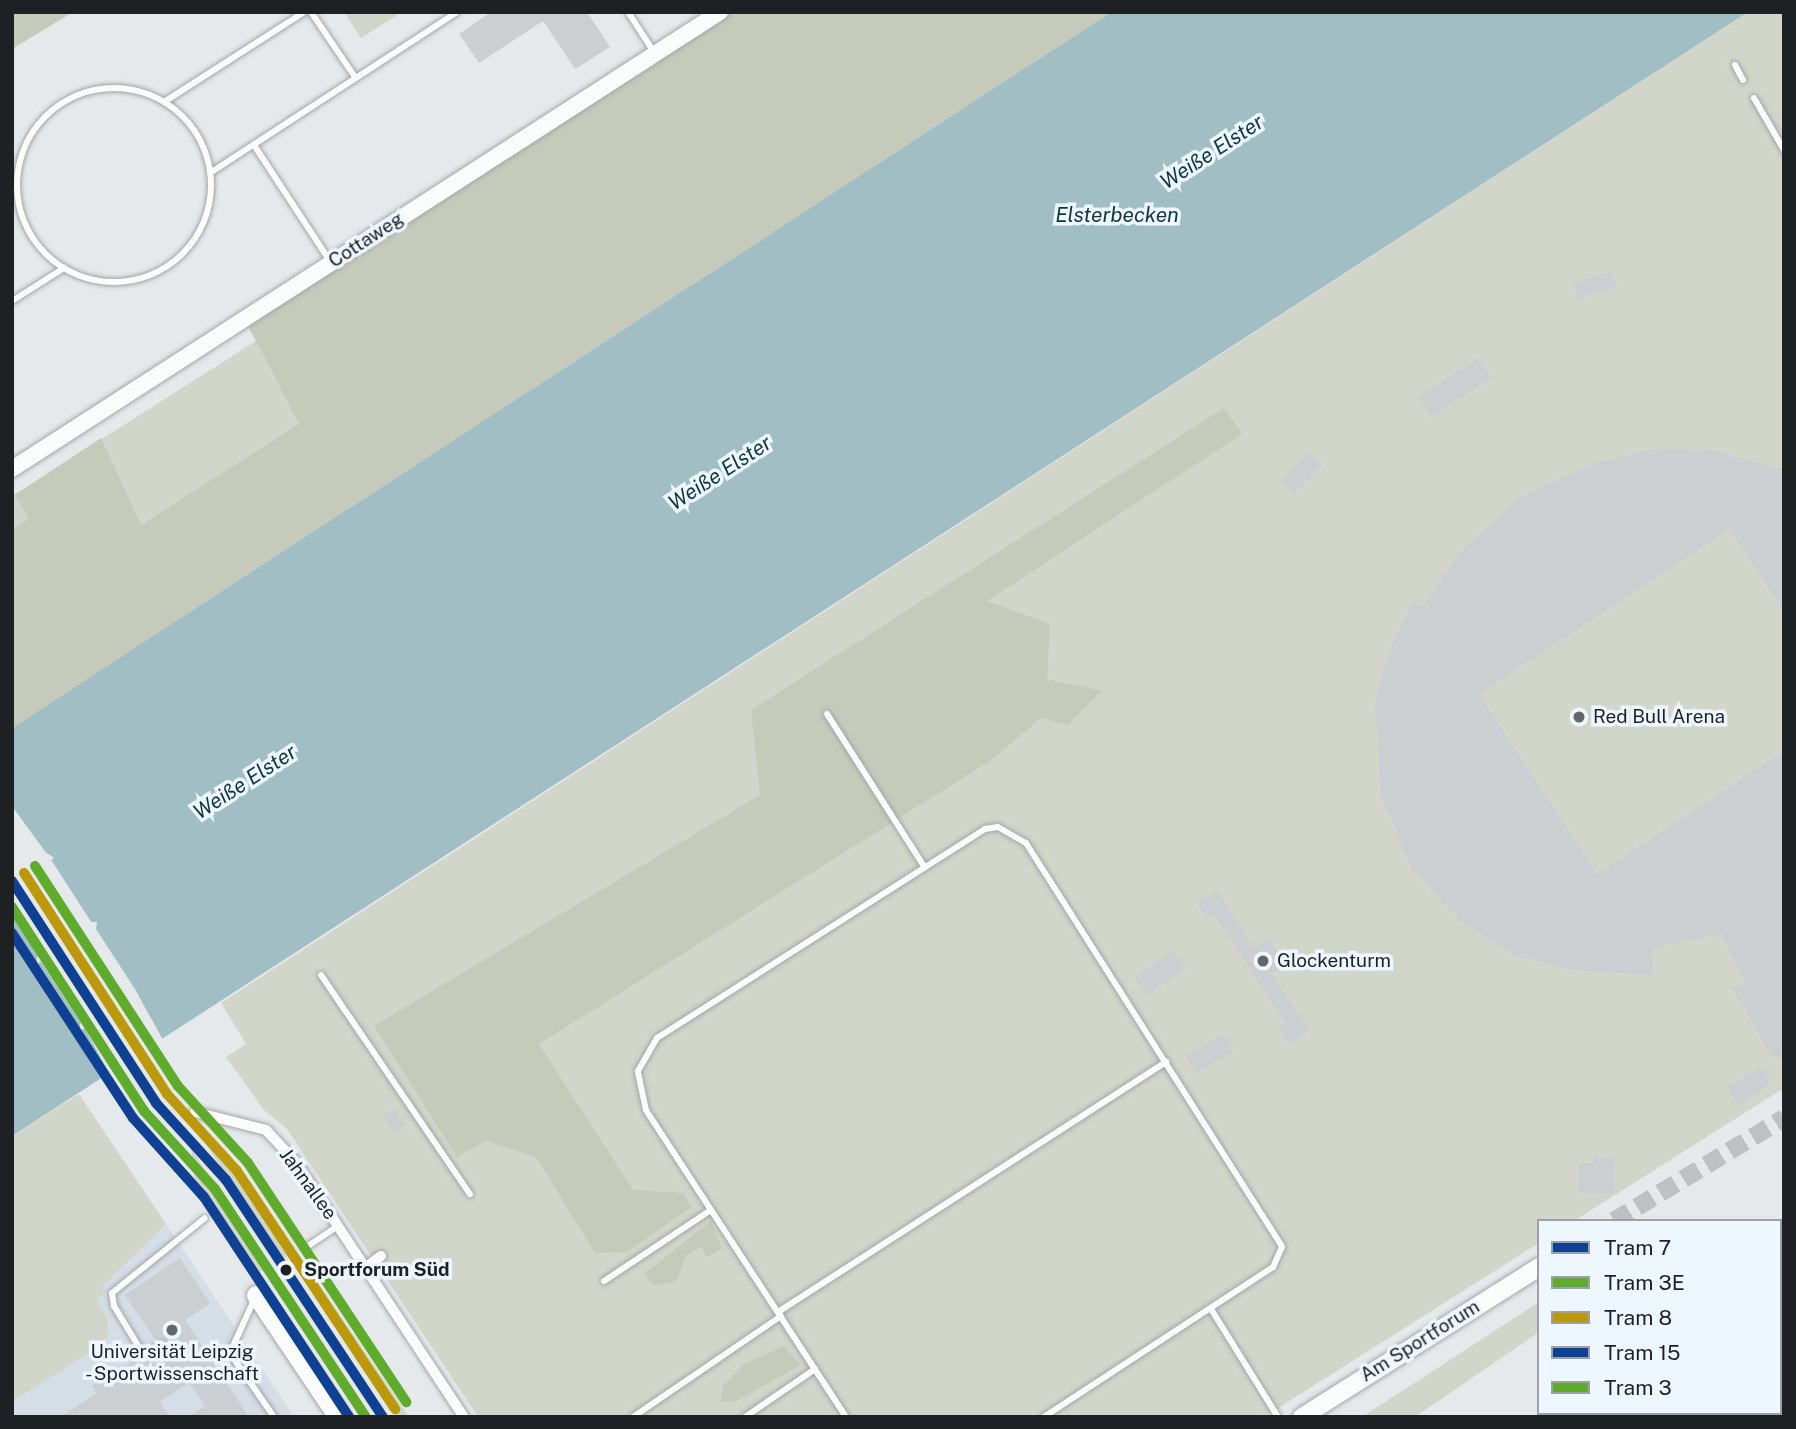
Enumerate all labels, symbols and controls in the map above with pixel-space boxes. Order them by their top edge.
water label: Weiße Elster [1156,109,1268,195]
water label: Elsterbecken [1055,202,1179,228]
street label: Cottaweg [324,207,408,273]
water label: Weiße Elster [664,430,776,516]
place label: Red Bull Arena [1593,706,1725,728]
marker: Red Bull Arena [1571,709,1587,725]
water label: Weiße Elster [189,739,301,825]
place label: Glockenturm [1277,950,1391,972]
marker: Glockenturm [1255,953,1271,969]
street label: Jahnallee [275,1144,341,1224]
legend [1537,1219,1782,1415]
text: Tram 7 [1604,1235,1671,1260]
marker: Sportforum Süd [274,1258,298,1282]
place label: Sportforum Süd [304,1259,450,1281]
text: Tram 3E [1604,1270,1685,1295]
street label: Am Sportforum [1356,1295,1484,1387]
text: Tram 8 [1604,1305,1672,1330]
marker: Universität Leipzig - Sportwissenschaft [164,1322,180,1338]
text: Tram 15 [1604,1340,1680,1365]
place label: Universität Leipzig - Sportwissenschaft [84,1341,260,1385]
text: Tram 3 [1604,1375,1672,1400]

